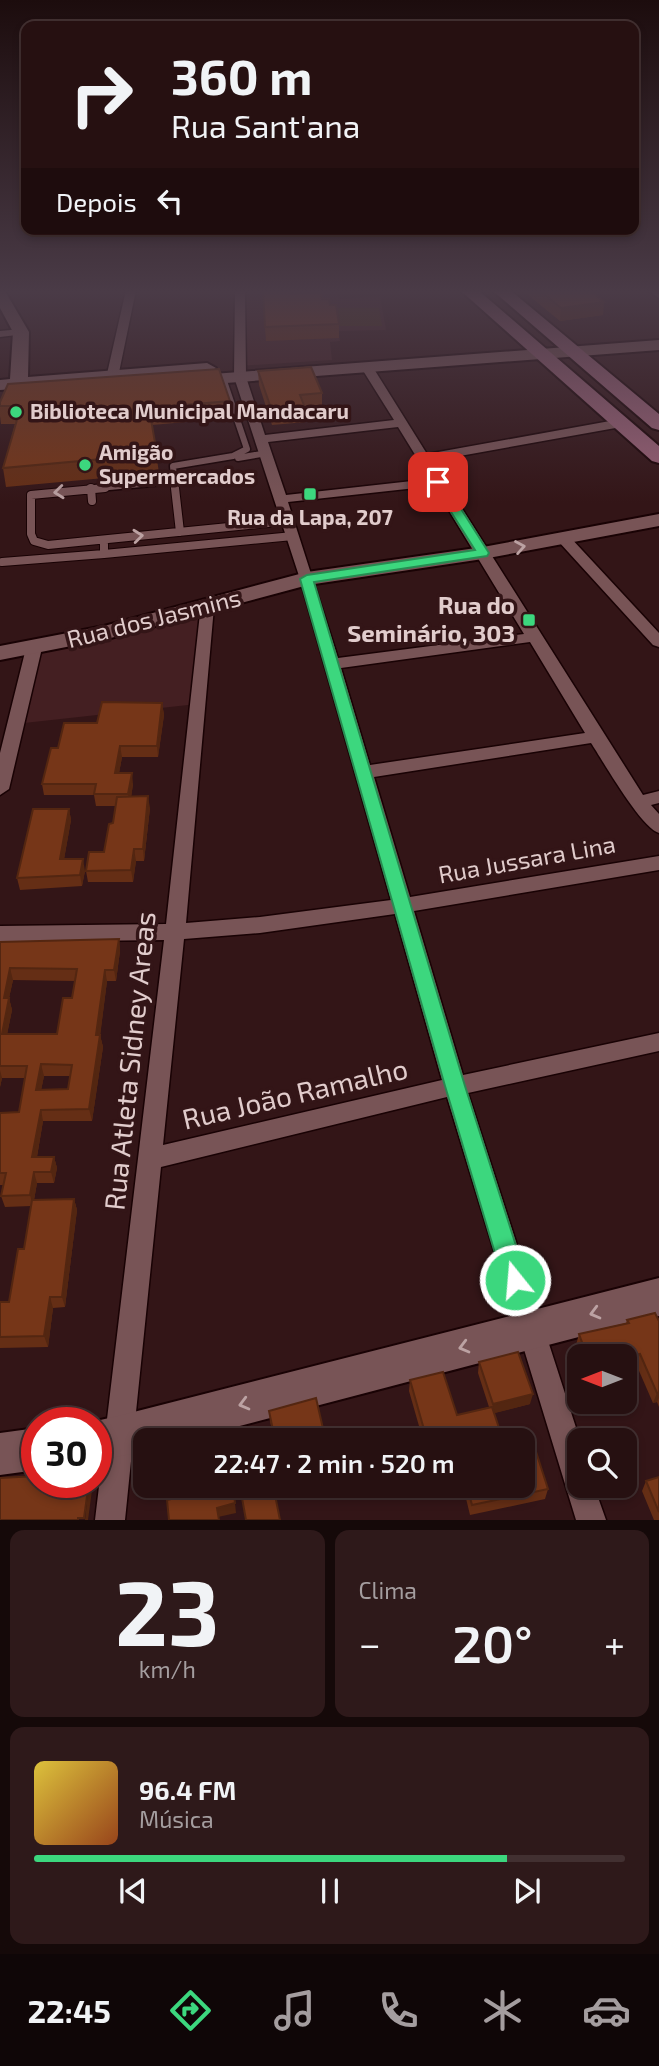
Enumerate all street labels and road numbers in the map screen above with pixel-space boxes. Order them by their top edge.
street label: Rua dos Jasmins [64,582,244,653]
street label: Rua Jussara Lina [436,829,618,888]
street label: Rua Atleta Sidney Areas [96,910,162,1212]
street label: Rua João Ramalho [179,1051,411,1135]

